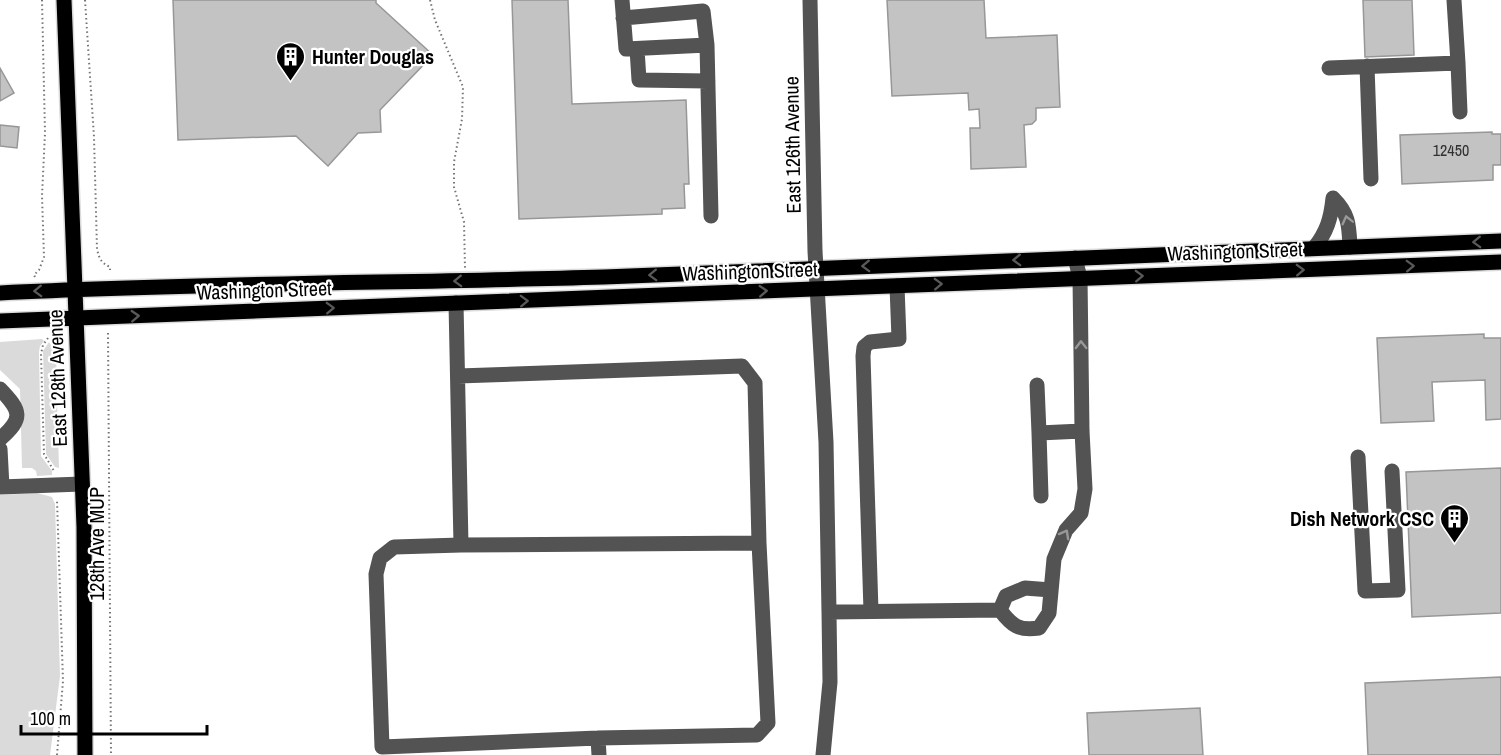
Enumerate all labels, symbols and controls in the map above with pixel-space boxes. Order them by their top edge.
building icon: Hunter Douglas [275,40,307,82]
place label: Hunter Douglas [312,43,434,70]
street label: East 126th Avenue [777,76,807,214]
house number: 12450 [1433,139,1469,161]
one-way arrow [1341,216,1354,226]
street label: Washington Street [1167,235,1303,267]
one-way arrow [1472,236,1481,249]
one-way arrow [1012,254,1021,267]
street label: Washington Street [682,255,818,287]
one-way arrow [1405,259,1414,272]
one-way arrow [861,260,870,272]
one-way arrow [1295,263,1304,276]
one-way arrow [648,268,657,281]
one-way arrow [1134,269,1143,282]
street label: Washington Street [196,274,332,306]
one-way arrow [453,275,462,288]
one-way arrow [934,278,943,291]
one-way arrow [33,285,42,298]
one-way arrow [759,285,768,298]
one-way arrow [520,294,529,307]
one-way arrow [325,301,334,314]
street label: East 128th Avenue [41,309,73,447]
one-way arrow [130,310,139,323]
one-way arrow [1075,340,1087,349]
street label: 128th Ave MUP [83,487,110,601]
building icon: Dish Network CSC [1439,502,1471,544]
place label: Dish Network CSC [1290,505,1434,532]
one-way arrow [1058,530,1069,540]
scale bar [21,698,207,736]
text: 100 m [30,706,71,731]

